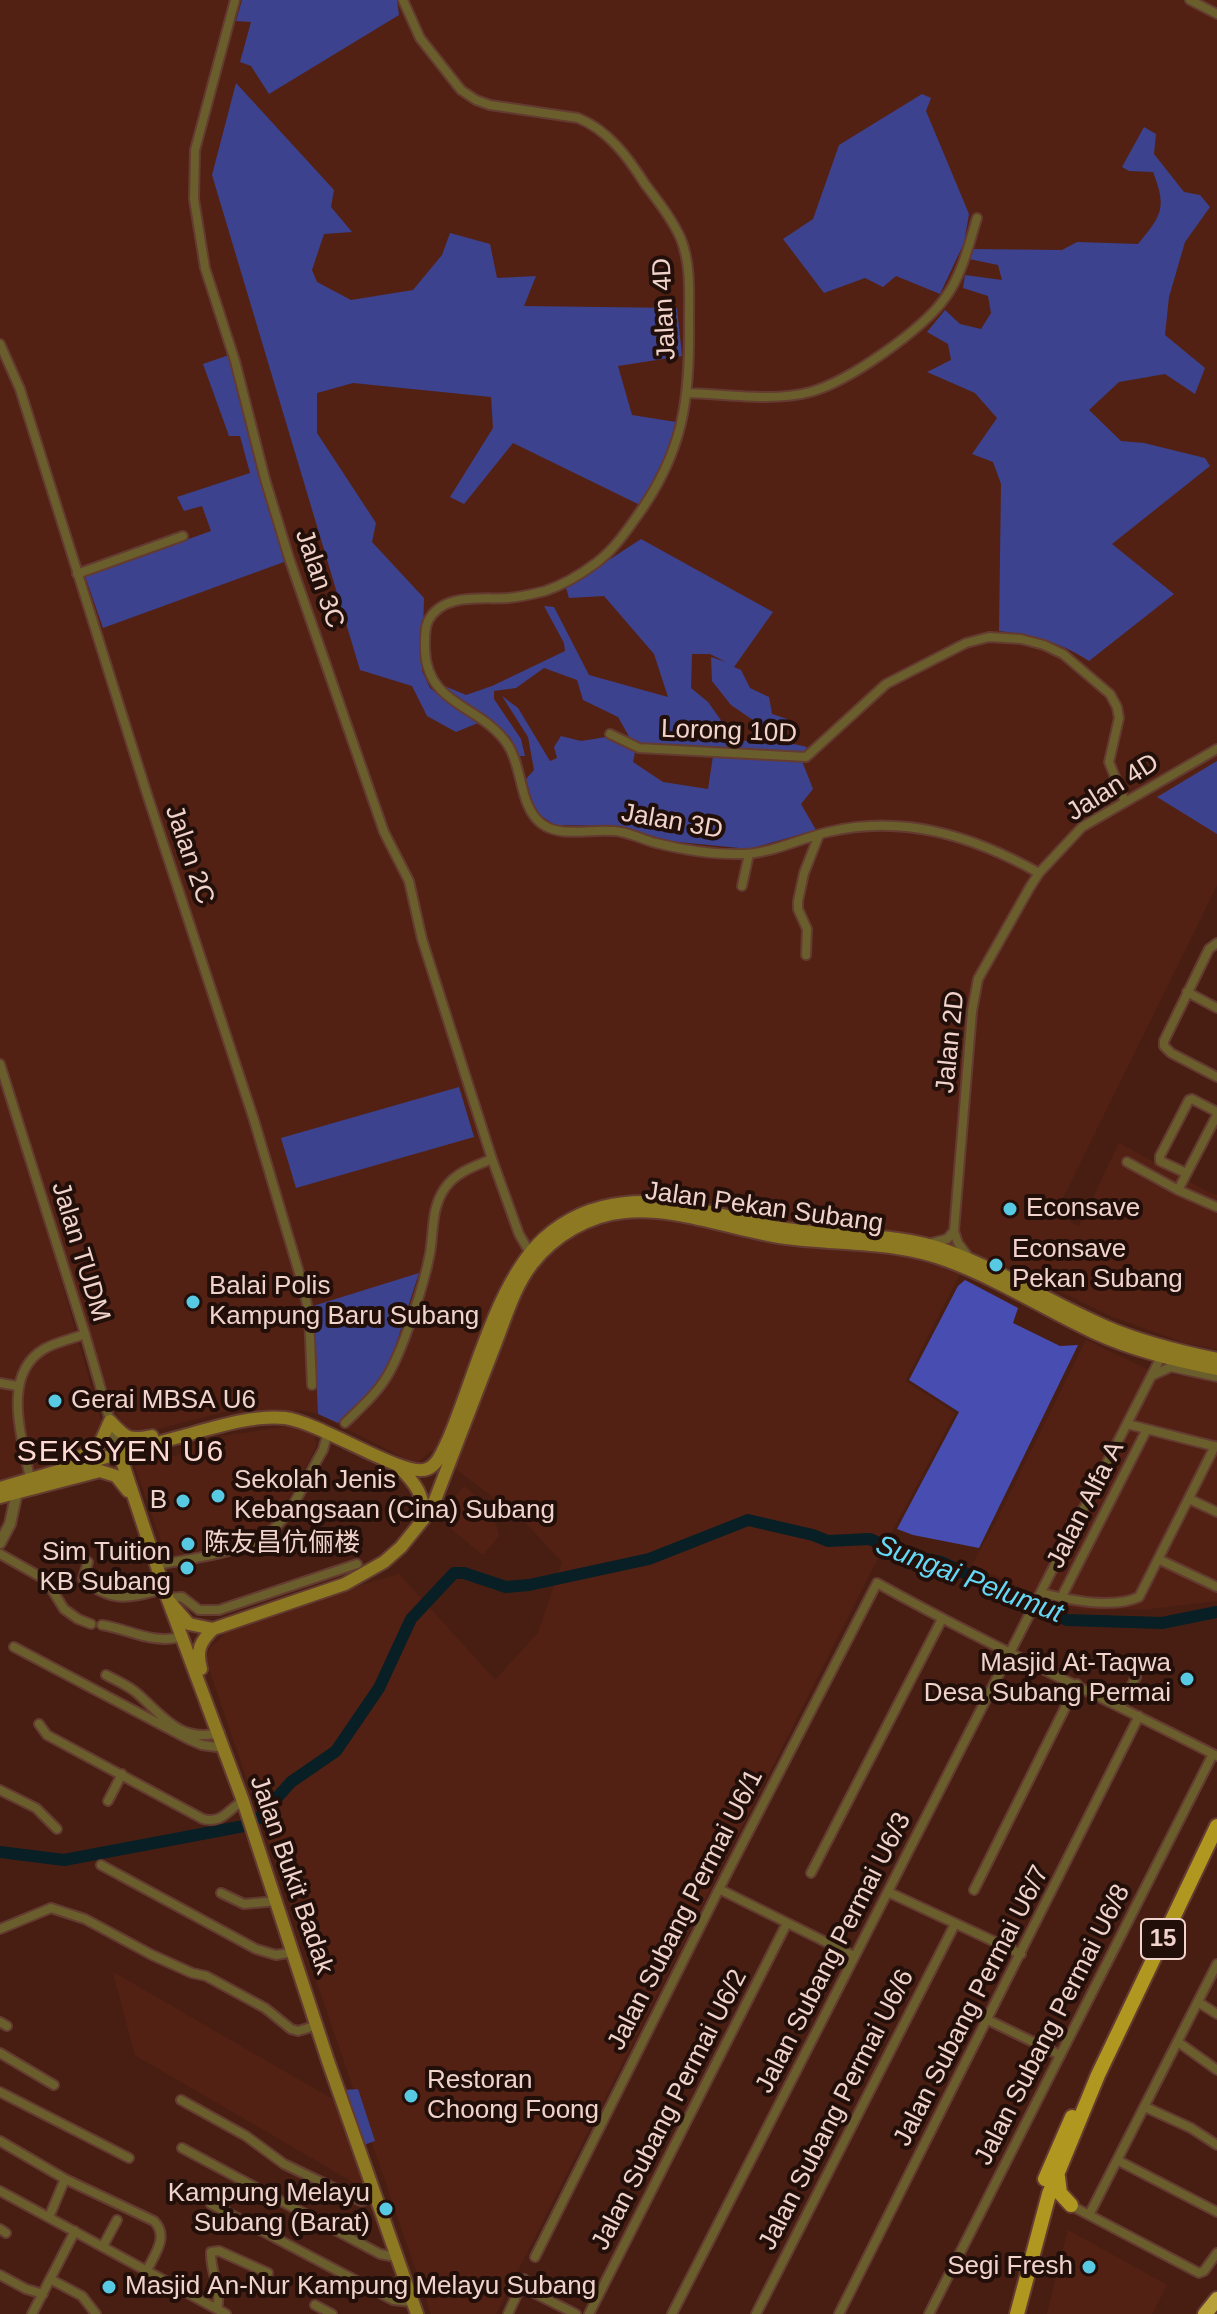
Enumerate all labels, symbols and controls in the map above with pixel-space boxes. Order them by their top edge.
street label: Jalan 4D [647,257,683,361]
street label: Jalan 3C [288,525,350,633]
street label: Lorong 10D [661,714,797,750]
street label: Jalan 4D [1061,748,1165,828]
street label: Jalan 3D [619,798,725,846]
street label: Jalan 2C [158,801,220,909]
street label: Jalan 2D [930,989,972,1095]
street label: Jalan Pekan Subang [643,1176,885,1240]
street label: Jalan TUDM [44,1178,116,1326]
place label: Econsave [1026,1193,1140,1225]
marker: Econsave [1001,1200,1019,1218]
place label: Econsave Pekan Subang [1012,1234,1183,1296]
marker: Econsave Pekan Subang [987,1256,1005,1274]
place label: Balai Polis Kampung Baru Subang [209,1271,479,1332]
marker: Balai Polis Kampung Baru Subang [184,1293,202,1311]
place label: Gerai MBSA U6 [71,1385,256,1417]
marker: Gerai MBSA U6 [46,1392,64,1410]
district label: SEKSYEN U6 [17,1435,225,1471]
street label: Jalan Alfa A [1041,1436,1131,1574]
place label: Sekolah Jenis Kebangsaan (Cina) Subang [234,1465,555,1526]
place label: B [150,1485,167,1517]
marker: Sekolah Jenis Kebangsaan (Cina) Subang [209,1487,227,1505]
marker: B [174,1492,192,1510]
place label: 陈友昌伉俪楼 [204,1528,360,1560]
water label: Sungai Pelumut [871,1529,1067,1631]
marker: 陈友昌伉俪楼 [179,1535,197,1553]
place label: Sim Tuition KB Subang [39,1537,171,1598]
marker: Sim Tuition KB Subang [178,1559,196,1577]
place label: Masjid At-Taqwa Desa Subang Permai [924,1648,1171,1710]
marker: Masjid At-Taqwa Desa Subang Permai [1178,1670,1196,1688]
street label: Jalan Subang Permai U6/1 [602,1764,770,2056]
street label: Jalan Bukit Badak [242,1772,340,1978]
street label: Jalan Subang Permai U6/3 [750,1807,918,2099]
street label: Jalan Subang Permai U6/7 [888,1860,1056,2152]
street label: Jalan Subang Permai U6/8 [969,1879,1137,2171]
road number: 15 [1141,1919,1185,1959]
street label: Jalan Subang Permai U6/2 [586,1964,754,2256]
street label: Jalan Subang Permai U6/6 [753,1964,921,2256]
place label: Restoran Choong Foong [427,2065,599,2126]
marker: Restoran Choong Foong [402,2087,420,2105]
place label: Kampung Melayu Subang (Barat) [168,2178,370,2240]
marker: Kampung Melayu Subang (Barat) [377,2200,395,2218]
place label: Segi Fresh [947,2251,1073,2283]
marker: Segi Fresh [1080,2258,1098,2276]
place label: Masjid An-Nur Kampung Melayu Subang [125,2271,596,2303]
marker: Masjid An-Nur Kampung Melayu Subang [100,2278,118,2296]

